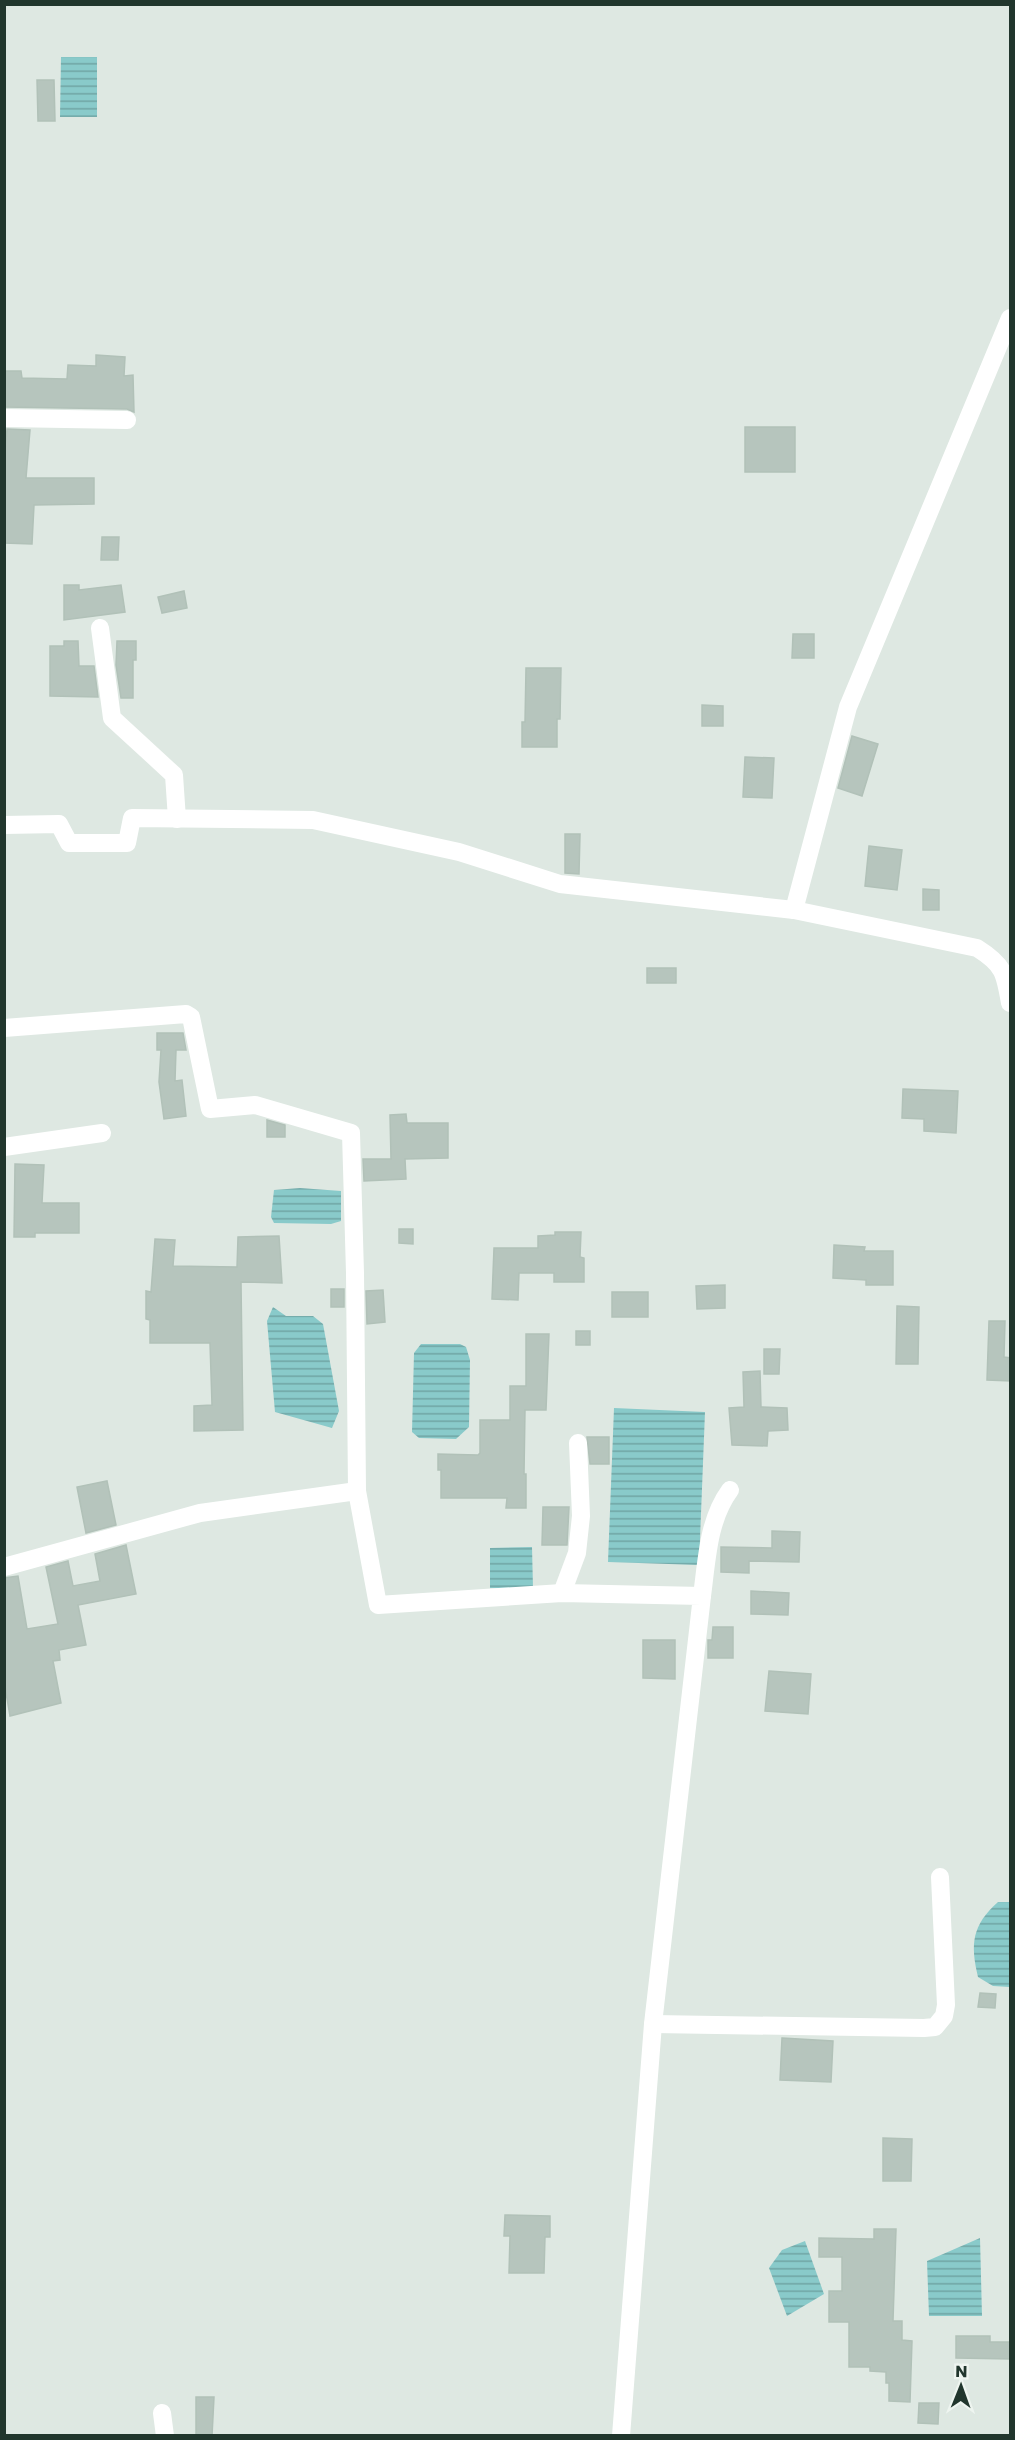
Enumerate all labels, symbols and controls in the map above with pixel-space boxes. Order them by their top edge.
north arrow [931,2356,991,2416]
text: N [955,2360,967,2383]

